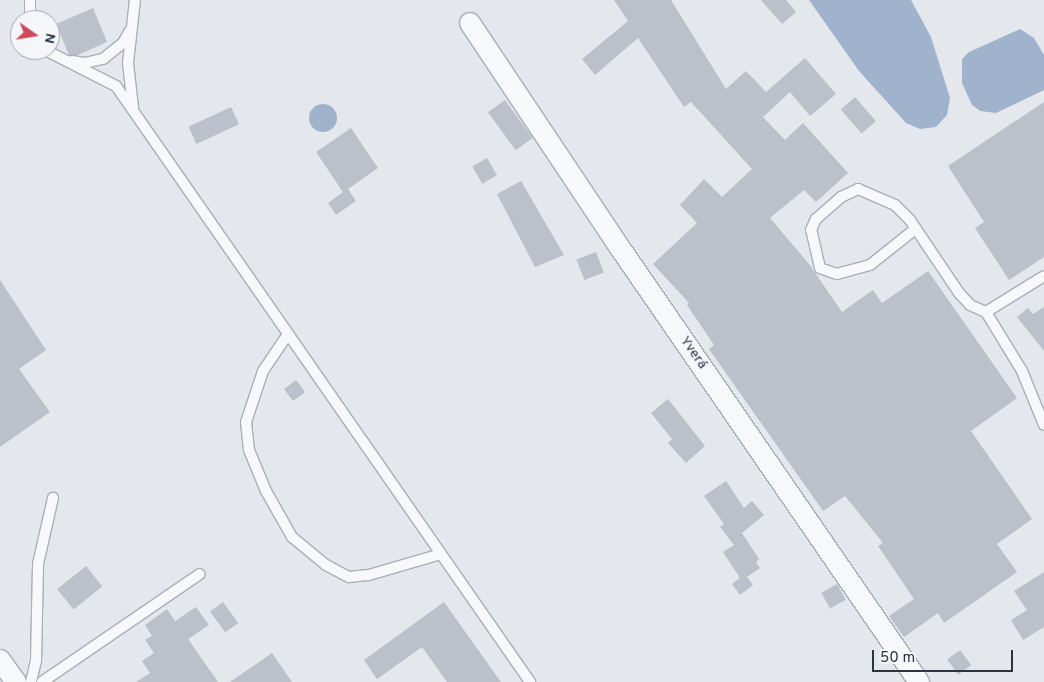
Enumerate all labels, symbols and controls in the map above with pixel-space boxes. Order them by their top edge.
north arrow [10,10,60,60]
text: N [40,31,59,45]
street label: Yverá [676,333,710,373]
scale bar [874,640,1015,672]
text: 50 m [880,649,915,668]

